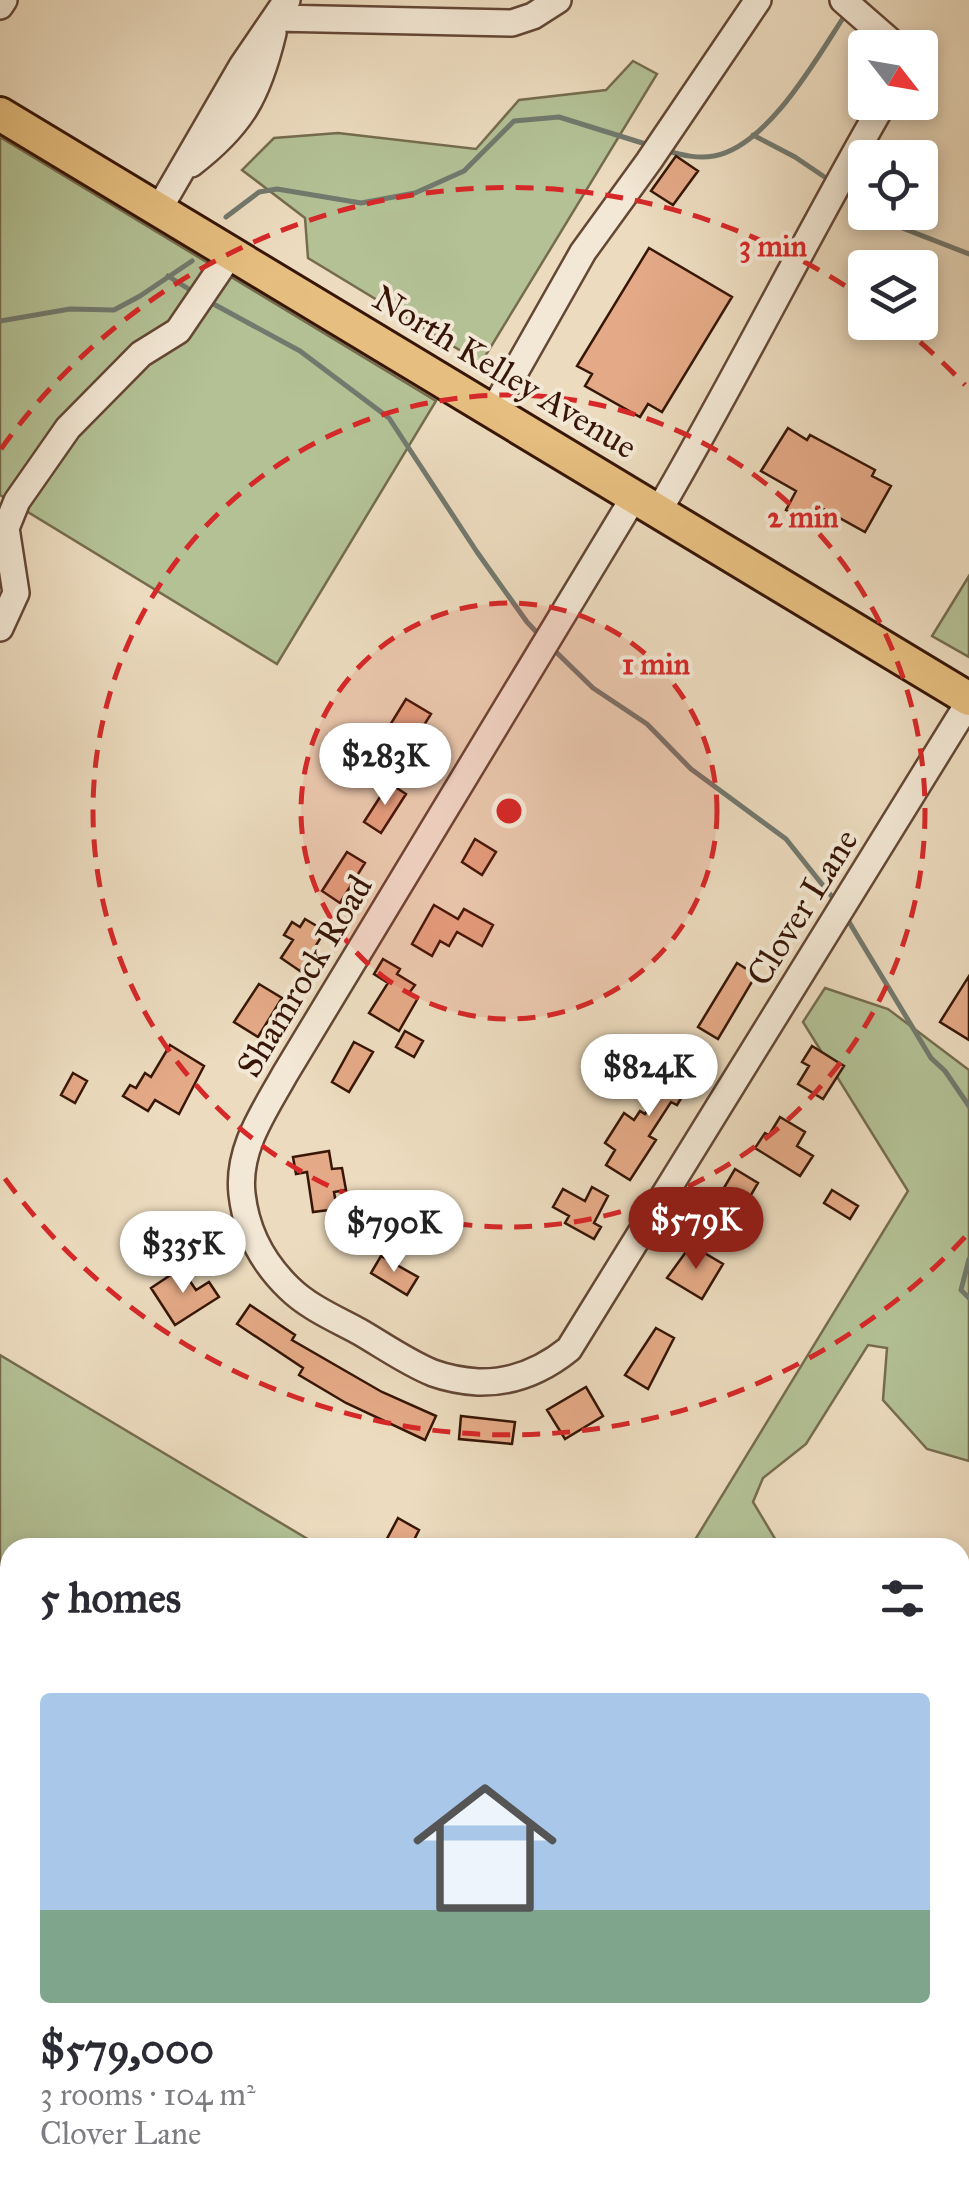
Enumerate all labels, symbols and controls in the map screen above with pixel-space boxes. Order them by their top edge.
north arrow [848,30,938,120]
map controls [848,30,938,340]
button: locate [848,140,938,230]
text: 3 min [739,228,808,264]
button: layers [848,250,938,340]
street label: North Kelley Avenue [365,277,645,468]
text: 2 min [768,499,839,535]
text: 1 min [622,646,691,682]
pin: $283K [315,723,455,808]
text: $283K [341,736,429,775]
centre of rings [491,793,527,829]
street label: Clover Lane [737,821,867,994]
street label: Shamrock Road [227,867,382,1085]
pin: $824K [579,1034,719,1119]
text: $824K [603,1047,695,1086]
pin: $579K [626,1187,766,1272]
pin: $790K [324,1190,464,1275]
text: $579K [650,1200,742,1239]
text: $790K [347,1203,441,1242]
pin: $335K [113,1211,253,1296]
text: $335K [142,1224,224,1263]
icon: filters [875,1571,930,1626]
text: 5 homes [40,1572,181,1624]
icon: home [395,1758,575,1938]
text: $579,000 [40,2023,214,2075]
text: 3 rooms · 104 m² [40,2075,256,2114]
text: Clover Lane [40,2114,201,2153]

